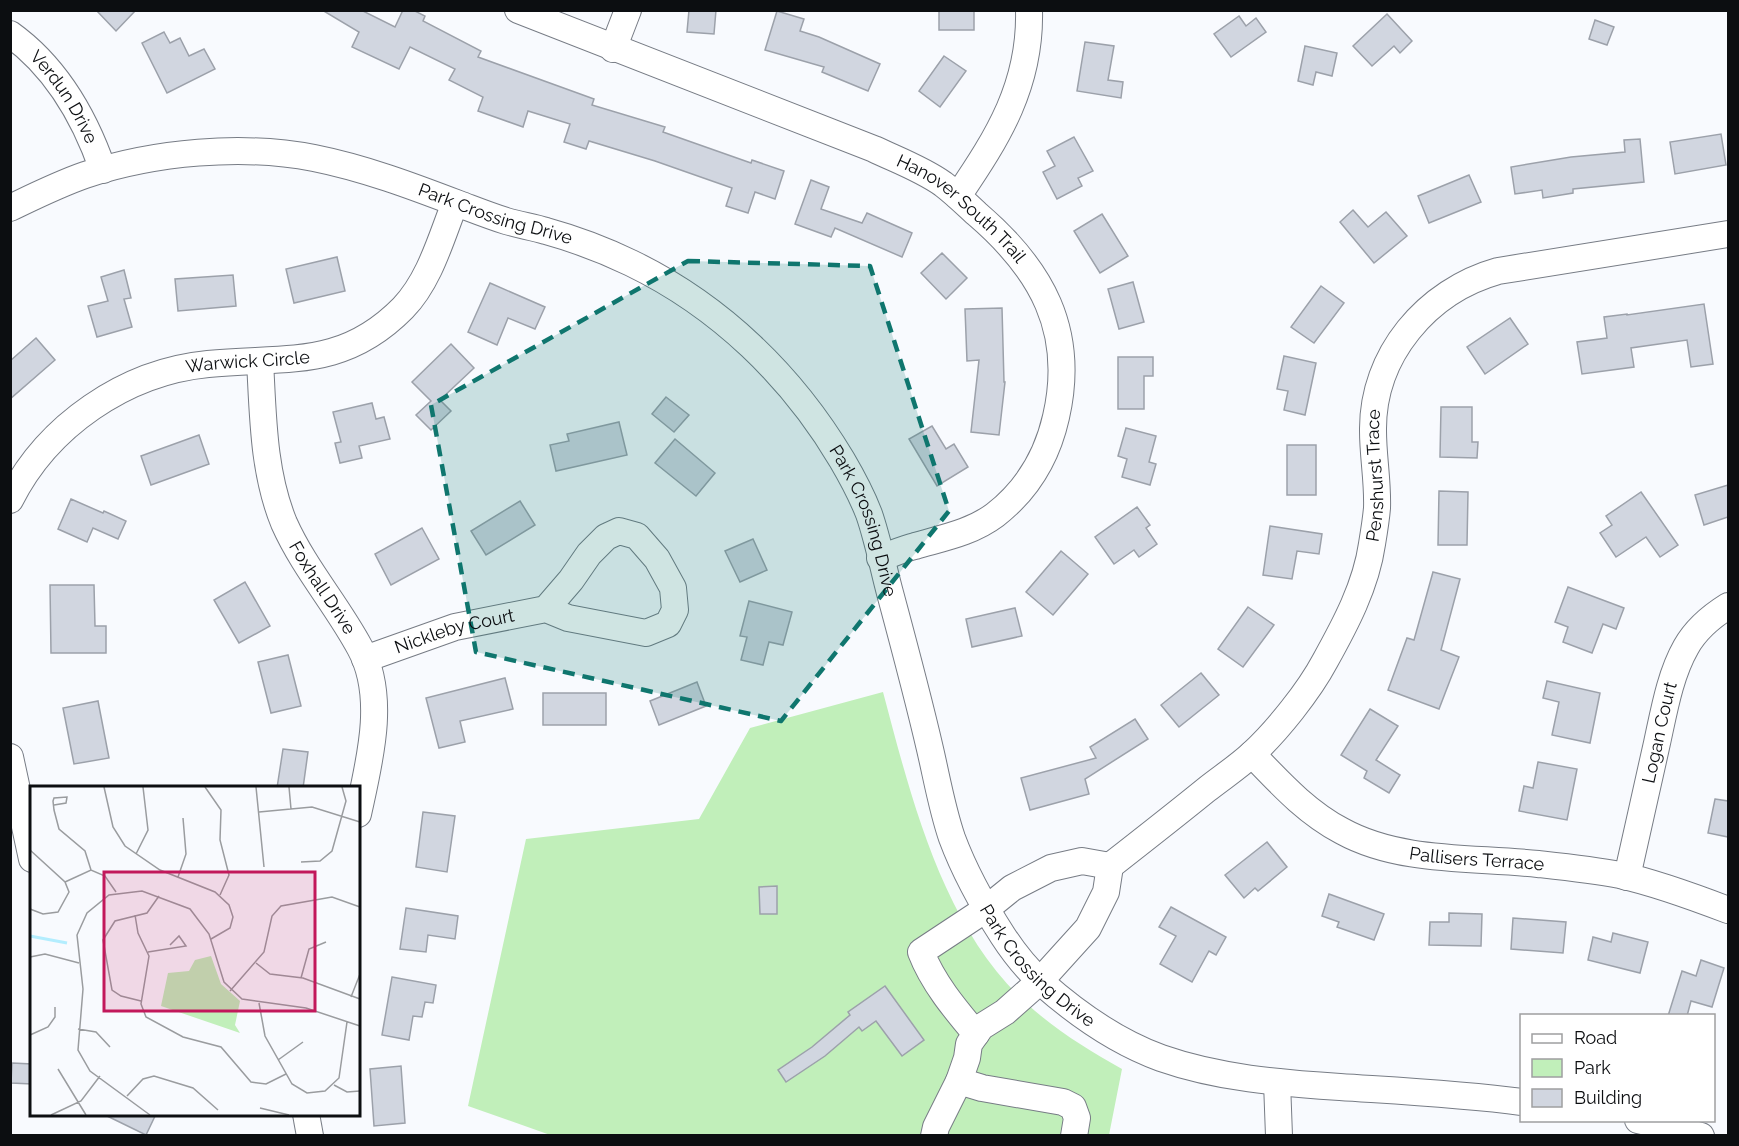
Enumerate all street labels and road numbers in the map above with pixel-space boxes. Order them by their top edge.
street label: Verdun Drive [26,46,103,147]
street label: Hanover South Trail [894,150,1031,267]
street label: Park Crossing Drive [416,179,576,249]
street label: Warwick Circle [184,346,311,377]
street label: Penshurst Trace [1362,408,1387,543]
street label: Park Crossing Drive [825,441,902,599]
street label: Foxhall Drive [285,537,361,638]
street label: Nickleby Court [392,605,516,658]
street label: Logan Court [1637,679,1681,785]
street label: Pallisers Terrace [1408,842,1546,875]
street label: Park Crossing Drive [976,900,1099,1031]

